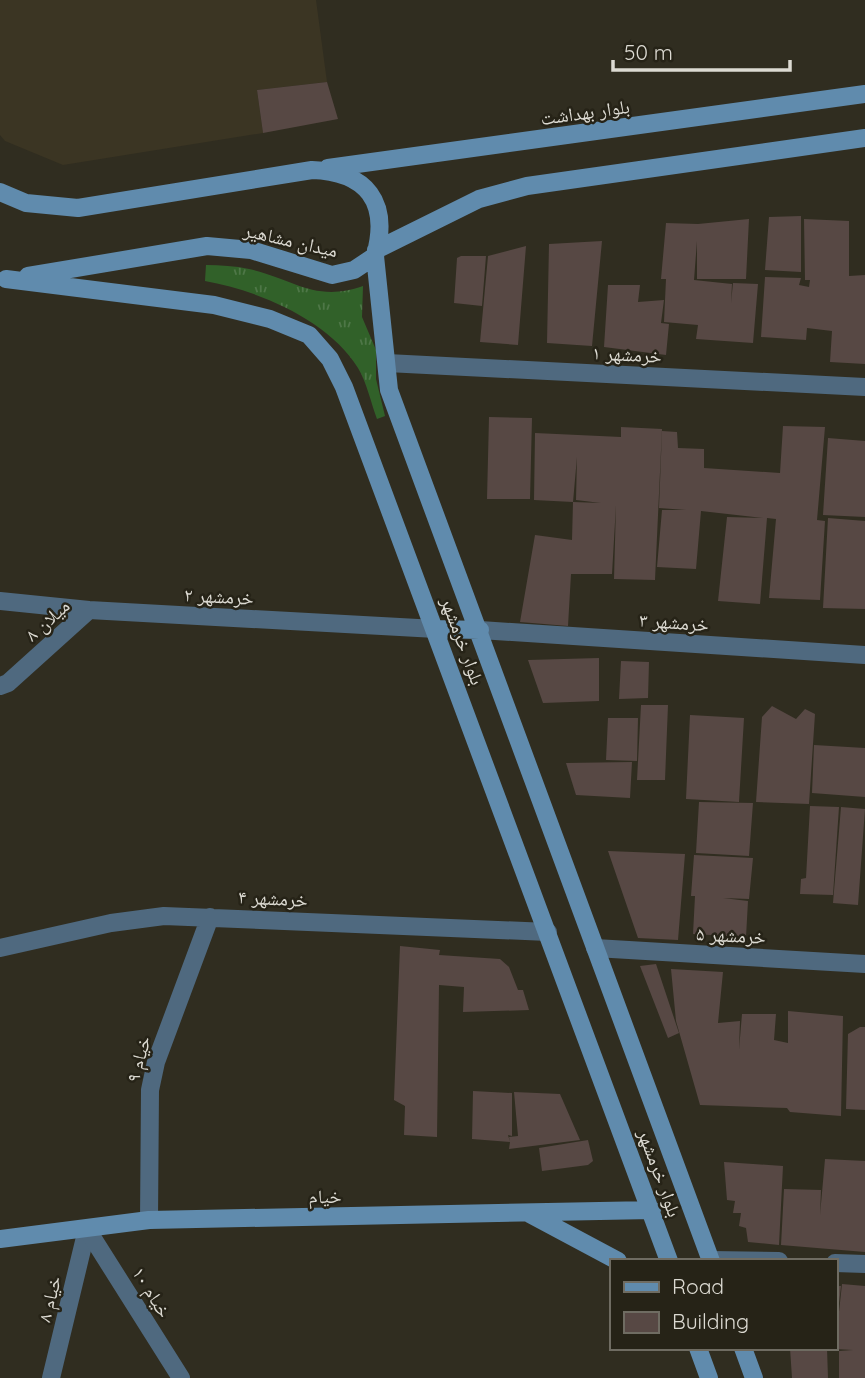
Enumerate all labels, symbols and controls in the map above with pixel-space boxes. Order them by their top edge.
scale bar [613,28,790,72]
text: 50 m [624,39,673,65]
street label: بلوار بهداشت [539,94,631,130]
street label: میدان مشاهیر [241,217,340,262]
street label: خرمشهر ۱ [592,340,662,368]
street label: خرمشهر ۲ [184,582,254,610]
street label: بلوار خرمشهر [436,593,490,688]
street label: میلان ۸ [20,594,74,646]
street label: خرمشهر ۳ [638,608,710,636]
street label: خرمشهر ۴ [238,884,308,912]
street label: خرمشهر ۵ [696,921,766,949]
street label: خیام ۹ [120,1033,158,1085]
street label: بلوار خرمشهر [633,1125,687,1220]
street label: خیام [308,1184,342,1210]
legend [610,1259,837,1350]
street label: خیام ۱۰ [125,1262,177,1323]
street label: خیام ۸ [32,1273,68,1325]
text: Road [672,1273,724,1299]
text: Building [672,1308,749,1334]

